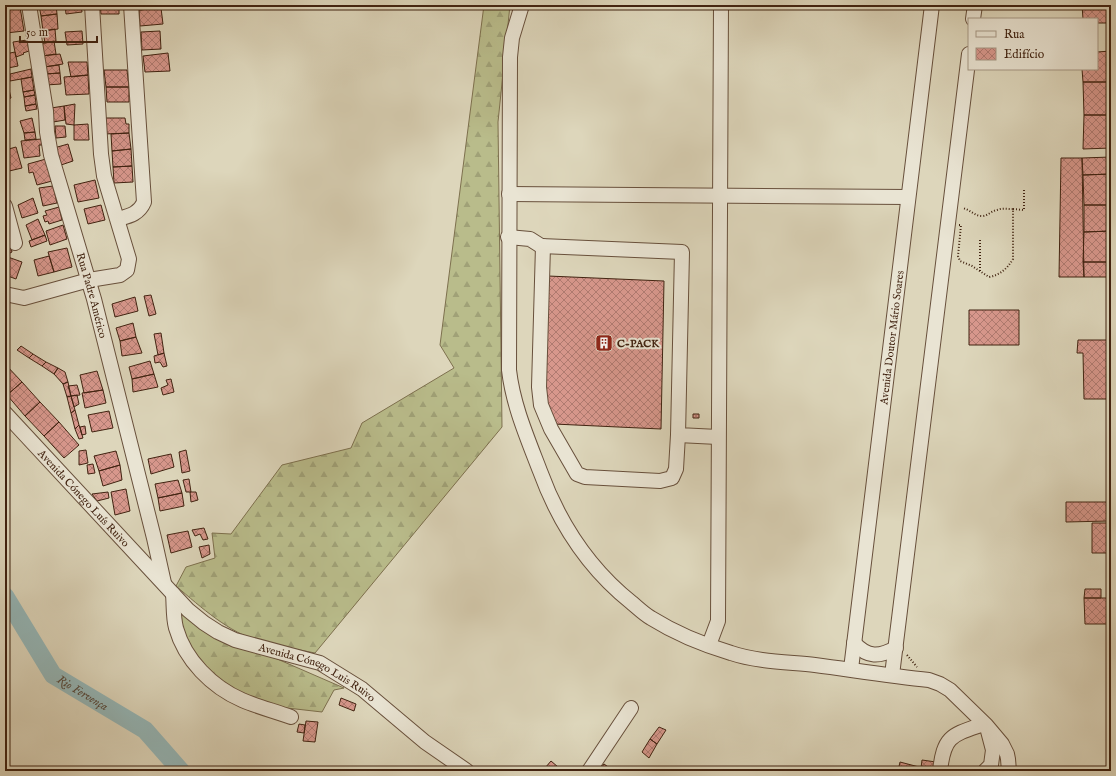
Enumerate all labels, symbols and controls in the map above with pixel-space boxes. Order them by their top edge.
scale bar [20,18,97,44]
legend [968,18,1098,70]
text: 50 m [26,25,48,40]
text: Rua [1004,27,1025,42]
text: Edifício [1004,47,1045,62]
street label: Rua Padre Américo [73,251,110,340]
street label: Avenida Doutor Mário Soares [877,269,908,407]
building icon: C-PACK [594,333,614,353]
place label: C-PACK [617,337,660,351]
street label: Avenida Cónego Luís Ruivo [34,446,132,550]
street label: Avenida Cónego Luis Ruivo [256,640,378,705]
water label: Rio Fervença [54,672,111,714]

